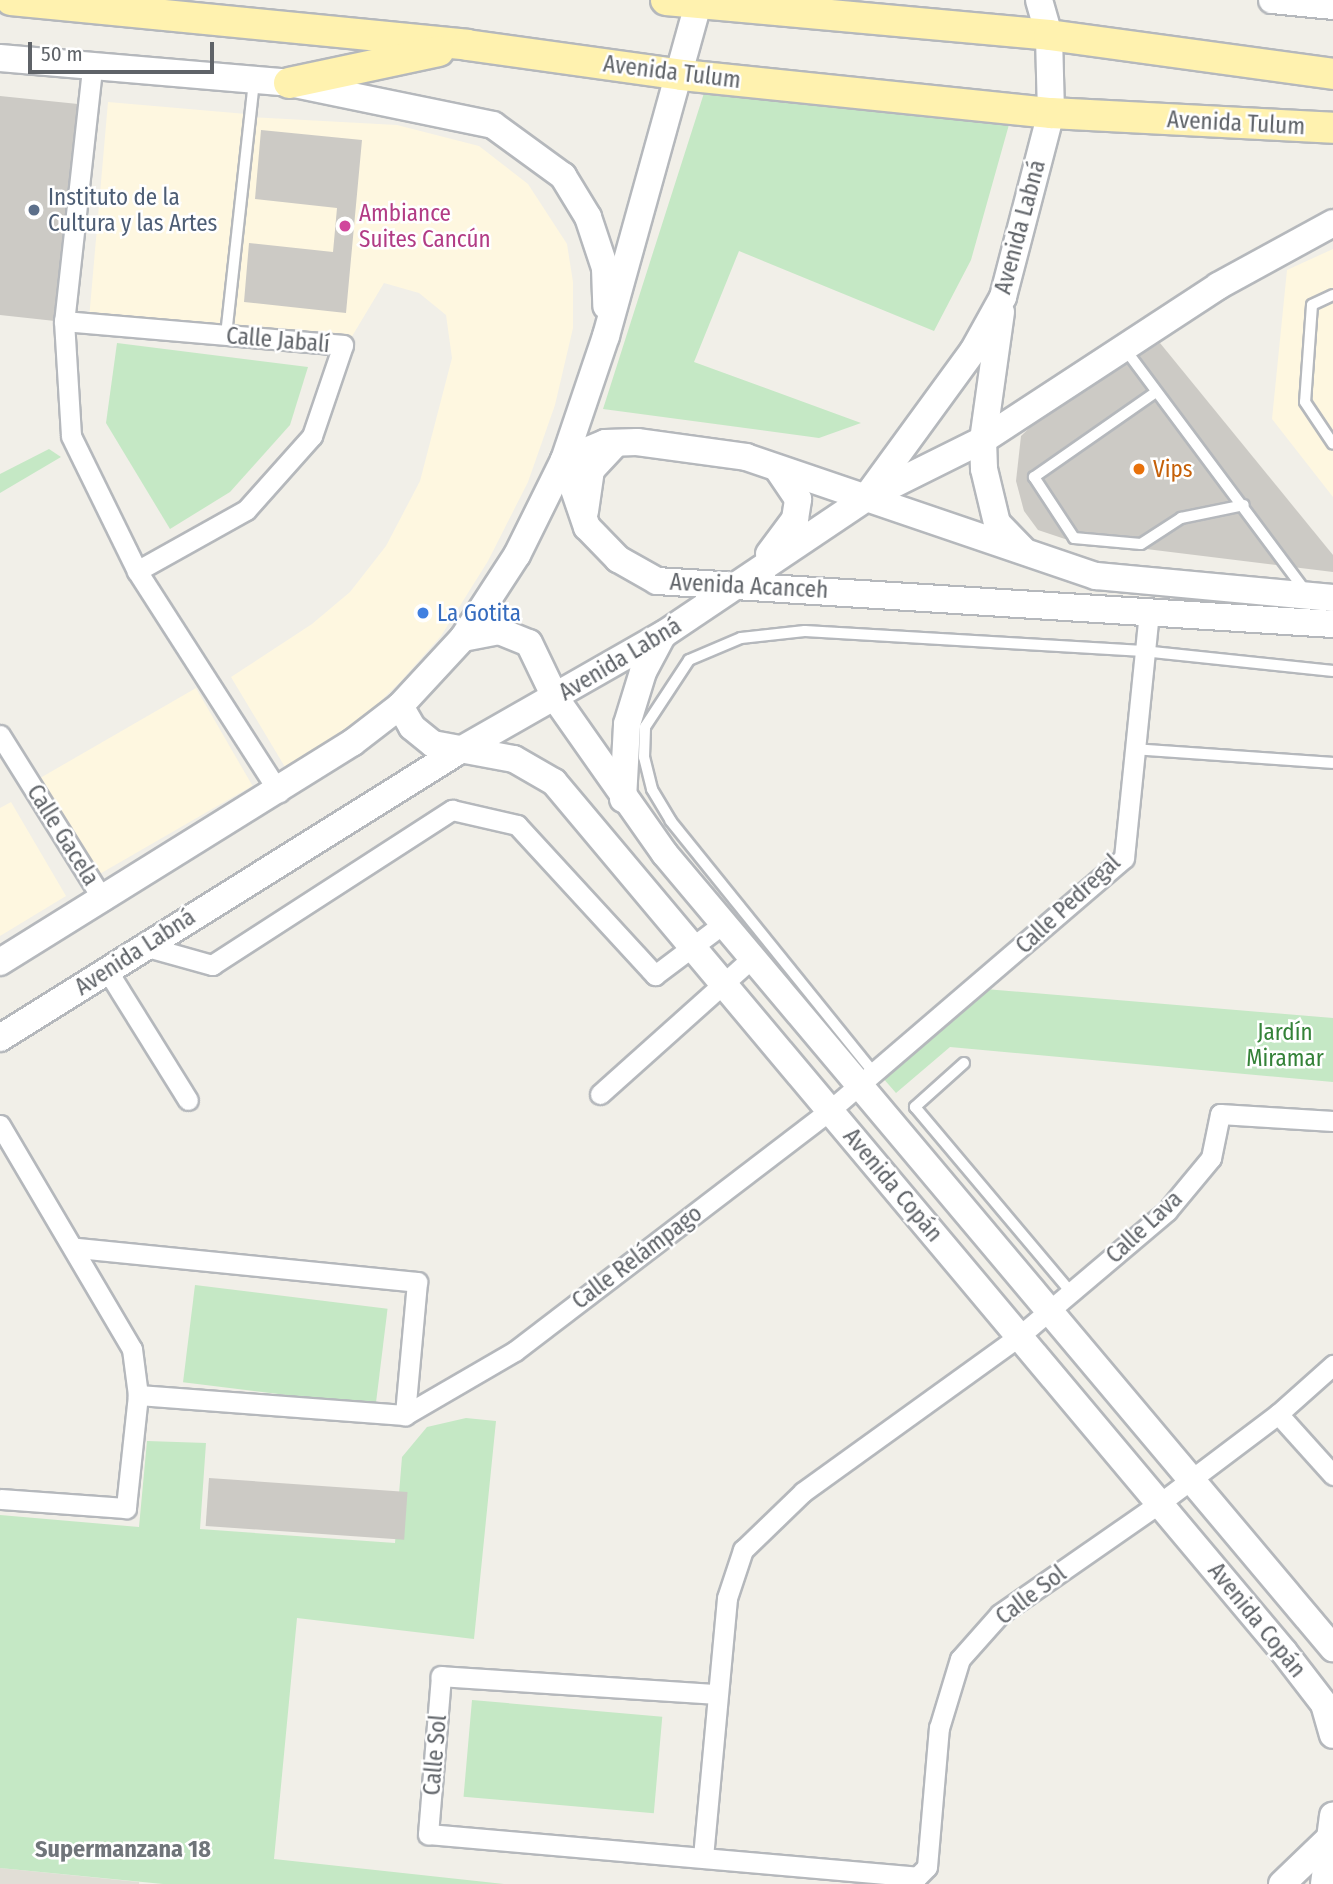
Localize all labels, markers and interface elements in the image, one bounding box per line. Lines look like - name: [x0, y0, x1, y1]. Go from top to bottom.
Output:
- scale bar: [32, 28, 217, 72]
- text: 50 m: [41, 41, 83, 67]
- street label: Avenida Tulum: [602, 50, 742, 94]
- street label: Avenida Tulum: [1166, 106, 1306, 140]
- street label: Avenida Labná: [989, 157, 1051, 297]
- place label: Instituto de la Cultura y las Artes: [48, 183, 217, 237]
- place label: Ambiance Suites Cancún: [359, 199, 491, 253]
- marker: Instituto de la Cultura y las Artes: [26, 202, 42, 218]
- marker: Ambiance Suites Cancún: [337, 218, 353, 234]
- street label: Calle Jabalí: [225, 322, 331, 358]
- place label: Vips: [1153, 455, 1193, 483]
- marker: Vips: [1131, 461, 1147, 477]
- street label: Avenida Acanceh: [669, 568, 829, 604]
- place label: La Gotita: [437, 599, 521, 627]
- marker: La Gotita: [415, 605, 431, 621]
- street label: Avenida Labná: [554, 612, 686, 706]
- street label: Calle Gacela: [21, 779, 105, 891]
- street label: Calle Pedregal: [1010, 849, 1126, 959]
- street label: Avenida Labná: [70, 903, 200, 1001]
- park label: Jardín Miramar: [1246, 1018, 1324, 1072]
- street label: Avenida Copán: [838, 1123, 948, 1247]
- street label: Calle Lava: [1100, 1185, 1188, 1269]
- street label: Calle Relámpago: [567, 1199, 707, 1315]
- street label: Avenida Copán: [1202, 1557, 1312, 1683]
- street label: Calle Sol: [990, 1560, 1072, 1630]
- street label: Calle Sol: [418, 1714, 452, 1796]
- district label: Supermanzana 18: [35, 1836, 211, 1864]

